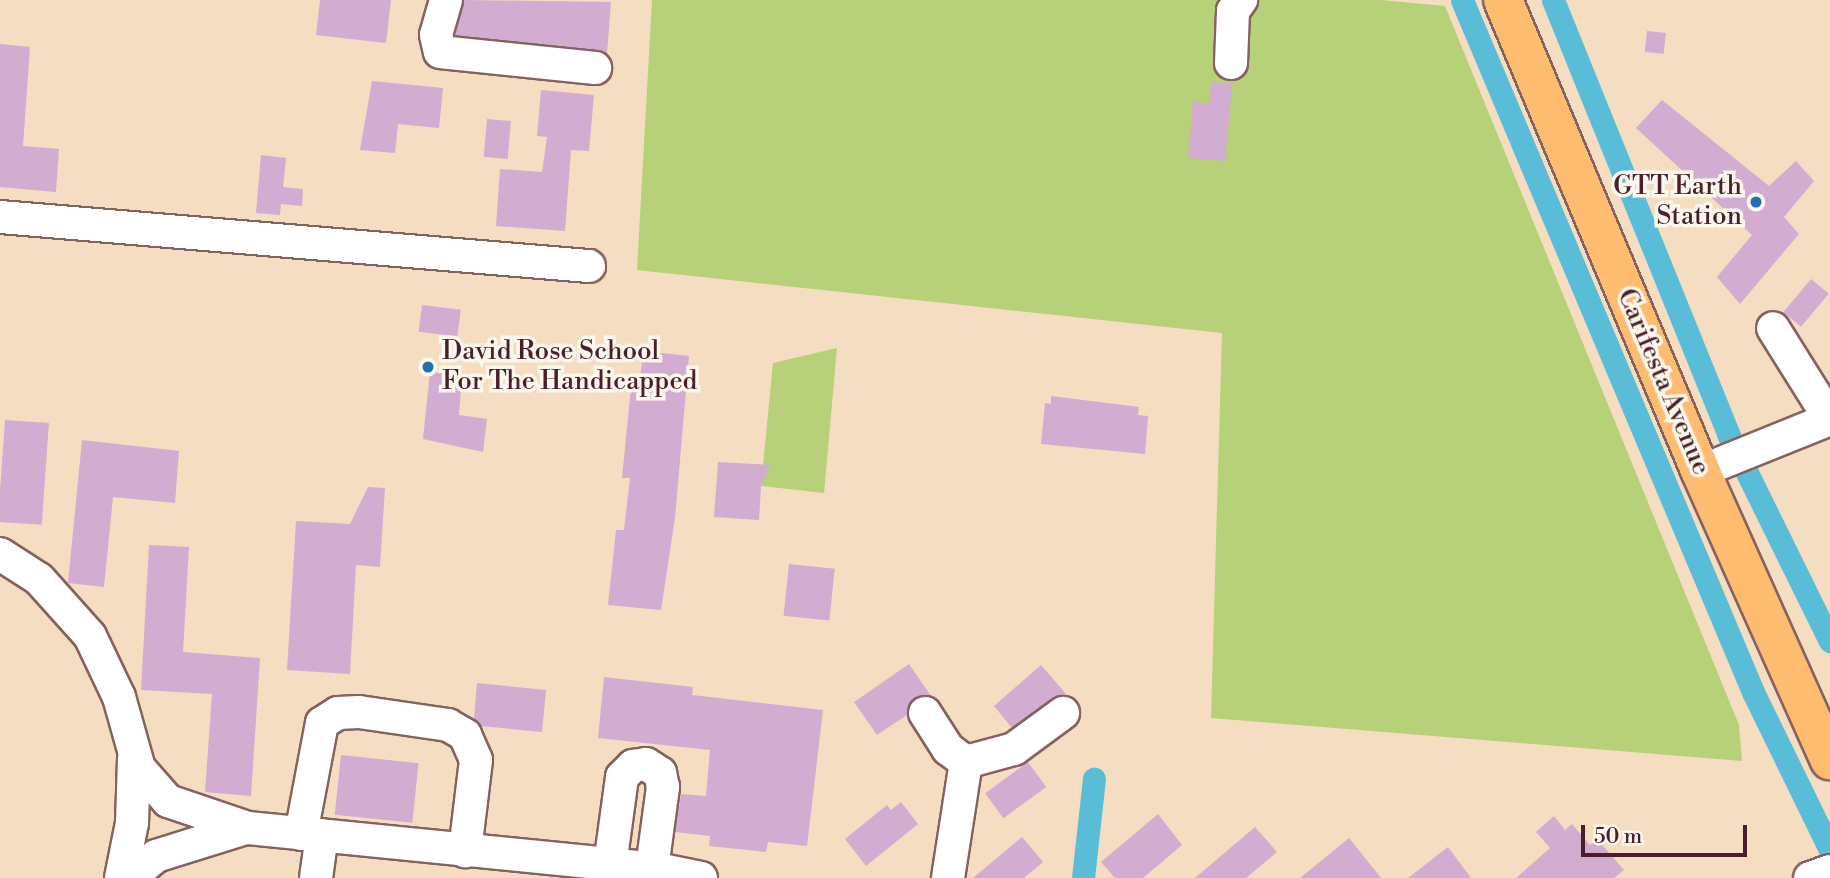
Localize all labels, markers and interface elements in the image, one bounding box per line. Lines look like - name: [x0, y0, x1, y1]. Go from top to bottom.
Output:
- place label: GTT Earth Station: [1613, 171, 1742, 232]
- marker: GTT Earth Station: [1748, 194, 1764, 210]
- street label: Carifesta Avenue: [1610, 284, 1716, 480]
- place label: David Rose School For The Handicapped: [442, 336, 697, 398]
- marker: David Rose School For The Handicapped: [420, 359, 436, 375]
- scale bar: [1585, 812, 1751, 856]
- text: 50 m: [1594, 824, 1642, 850]

